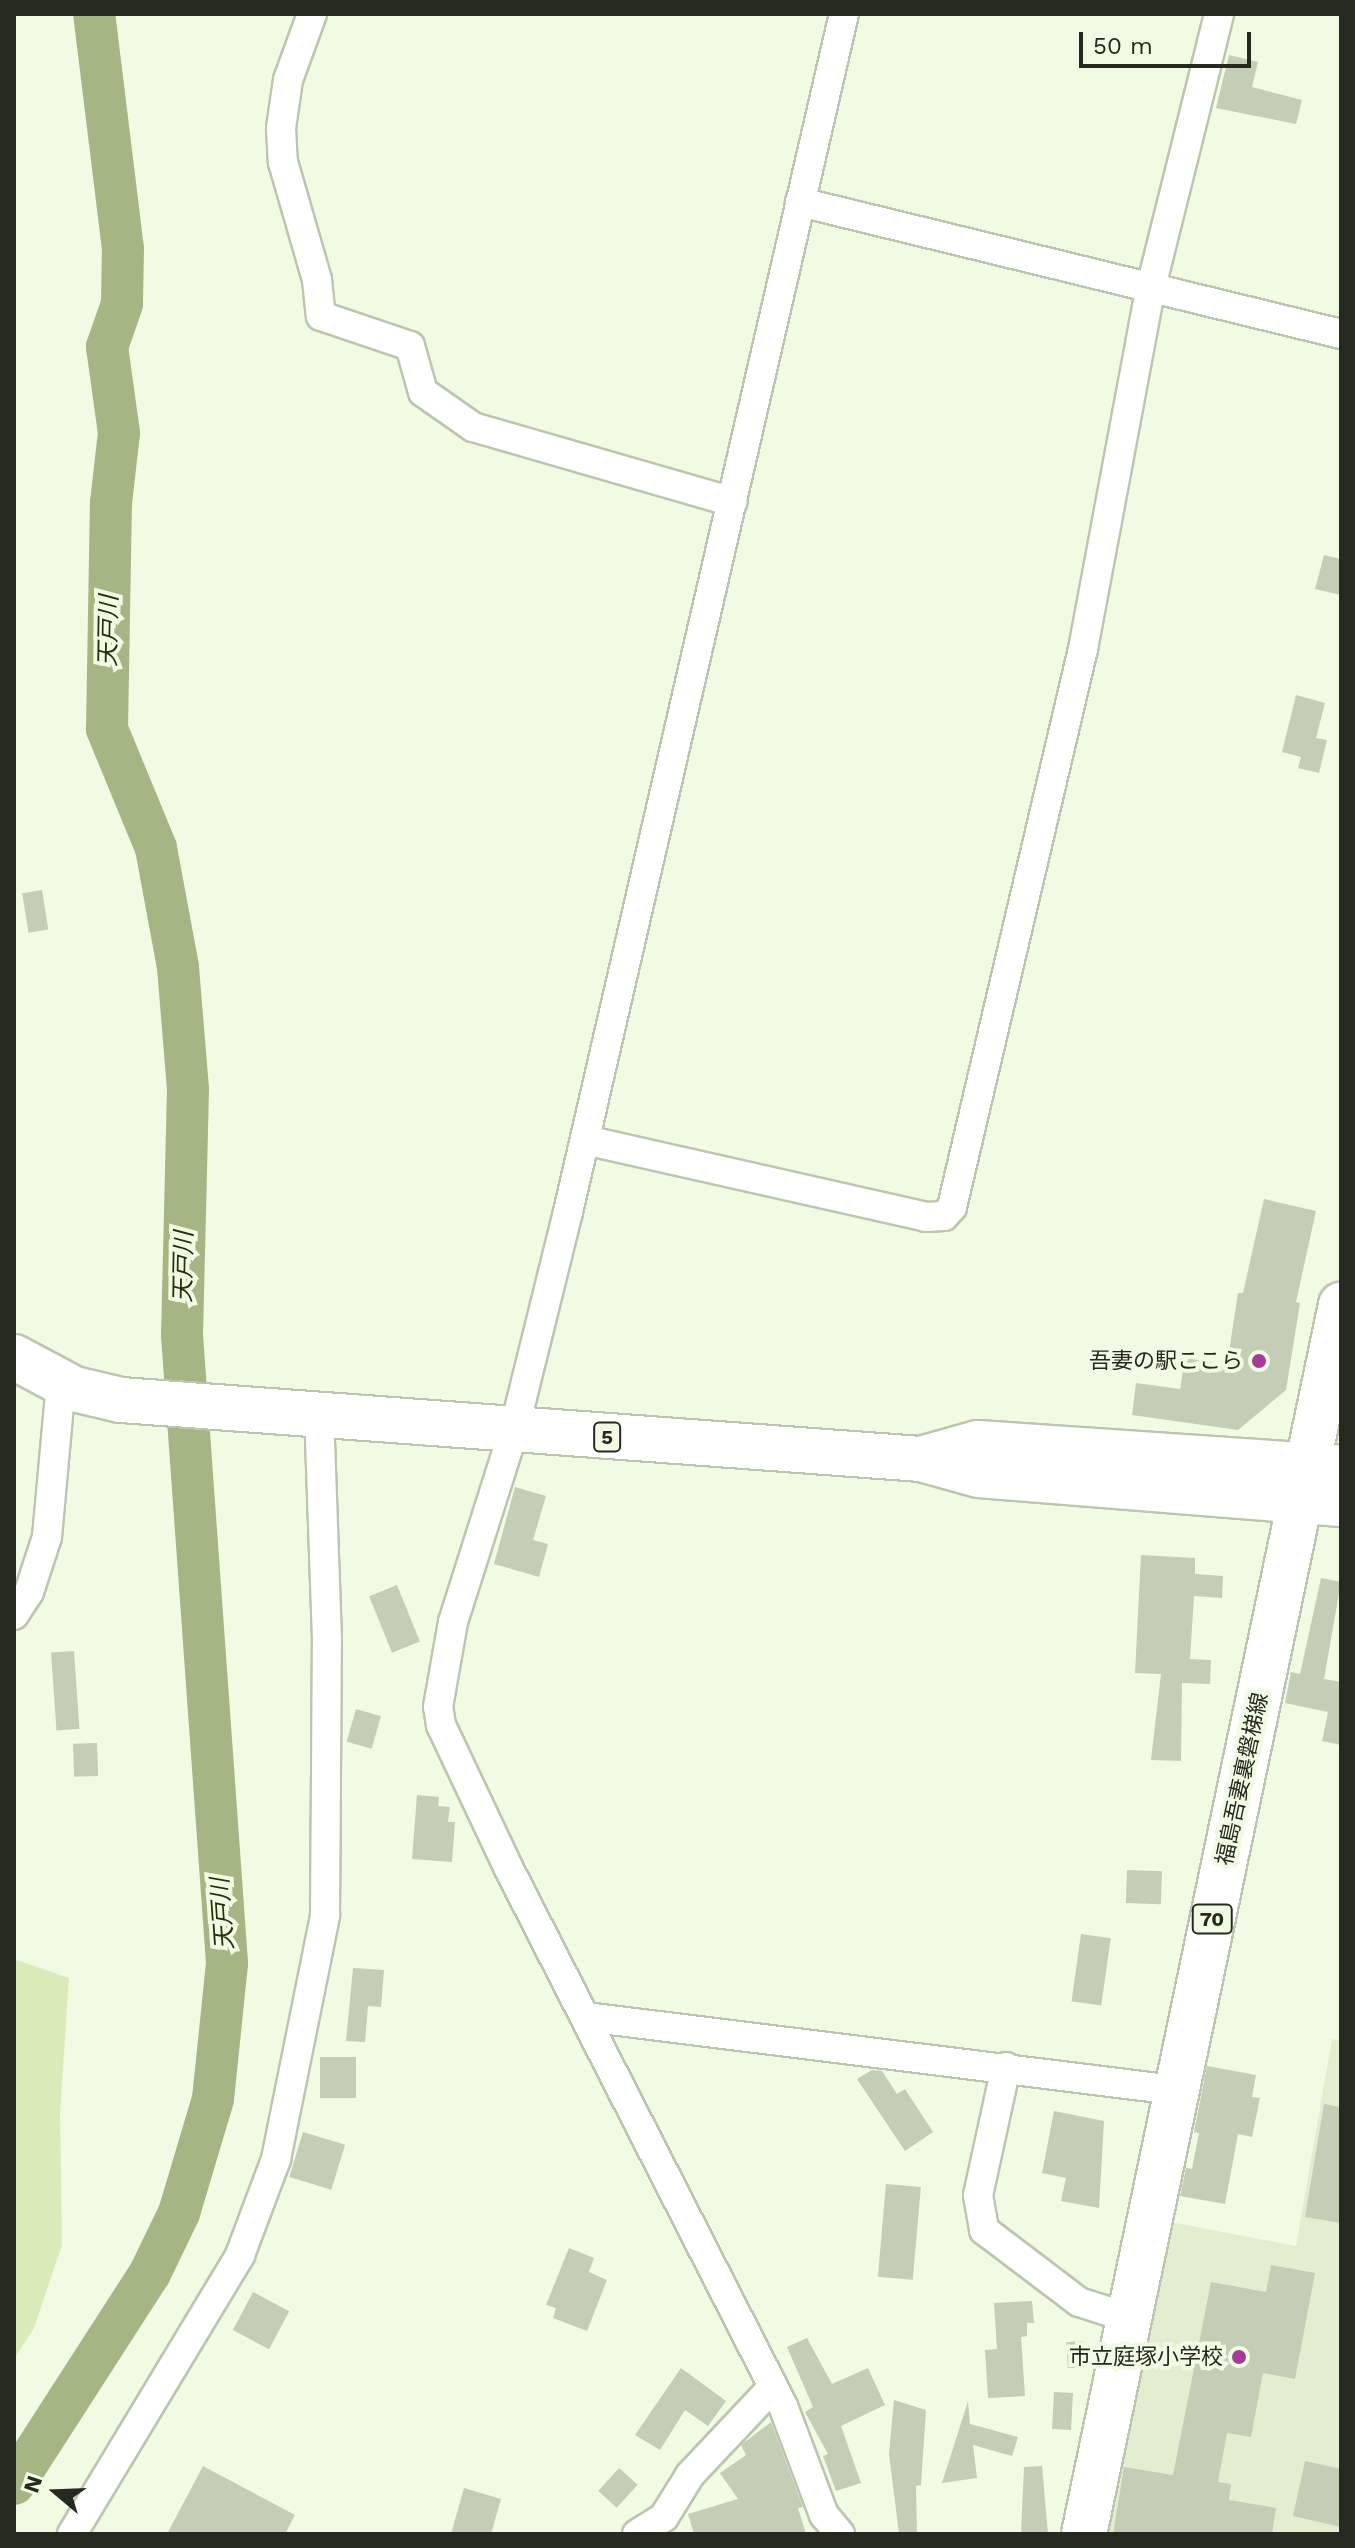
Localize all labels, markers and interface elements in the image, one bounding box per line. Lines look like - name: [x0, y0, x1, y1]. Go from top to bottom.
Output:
- scale bar: [1083, 16, 1255, 66]
- text: 50 m: [1093, 32, 1153, 60]
- water label: 天戸川: [94, 595, 124, 667]
- water label: 天戸川: [169, 1231, 199, 1303]
- place label: 吾妻の駅ここら: [1089, 1348, 1243, 1374]
- marker: 吾妻の駅ここら: [1250, 1352, 1268, 1370]
- road number: 5: [593, 1421, 621, 1453]
- street label: 福島吾妻裏磐梯線: [1211, 1690, 1273, 1868]
- water label: 天戸川: [206, 1877, 240, 1951]
- road number: 70: [1190, 1903, 1234, 1935]
- place label: 市立庭塚小学校: [1069, 2344, 1223, 2370]
- marker: 市立庭塚小学校: [1230, 2348, 1248, 2366]
- north arrow: [16, 2452, 96, 2532]
- text: N: [18, 2472, 47, 2496]

